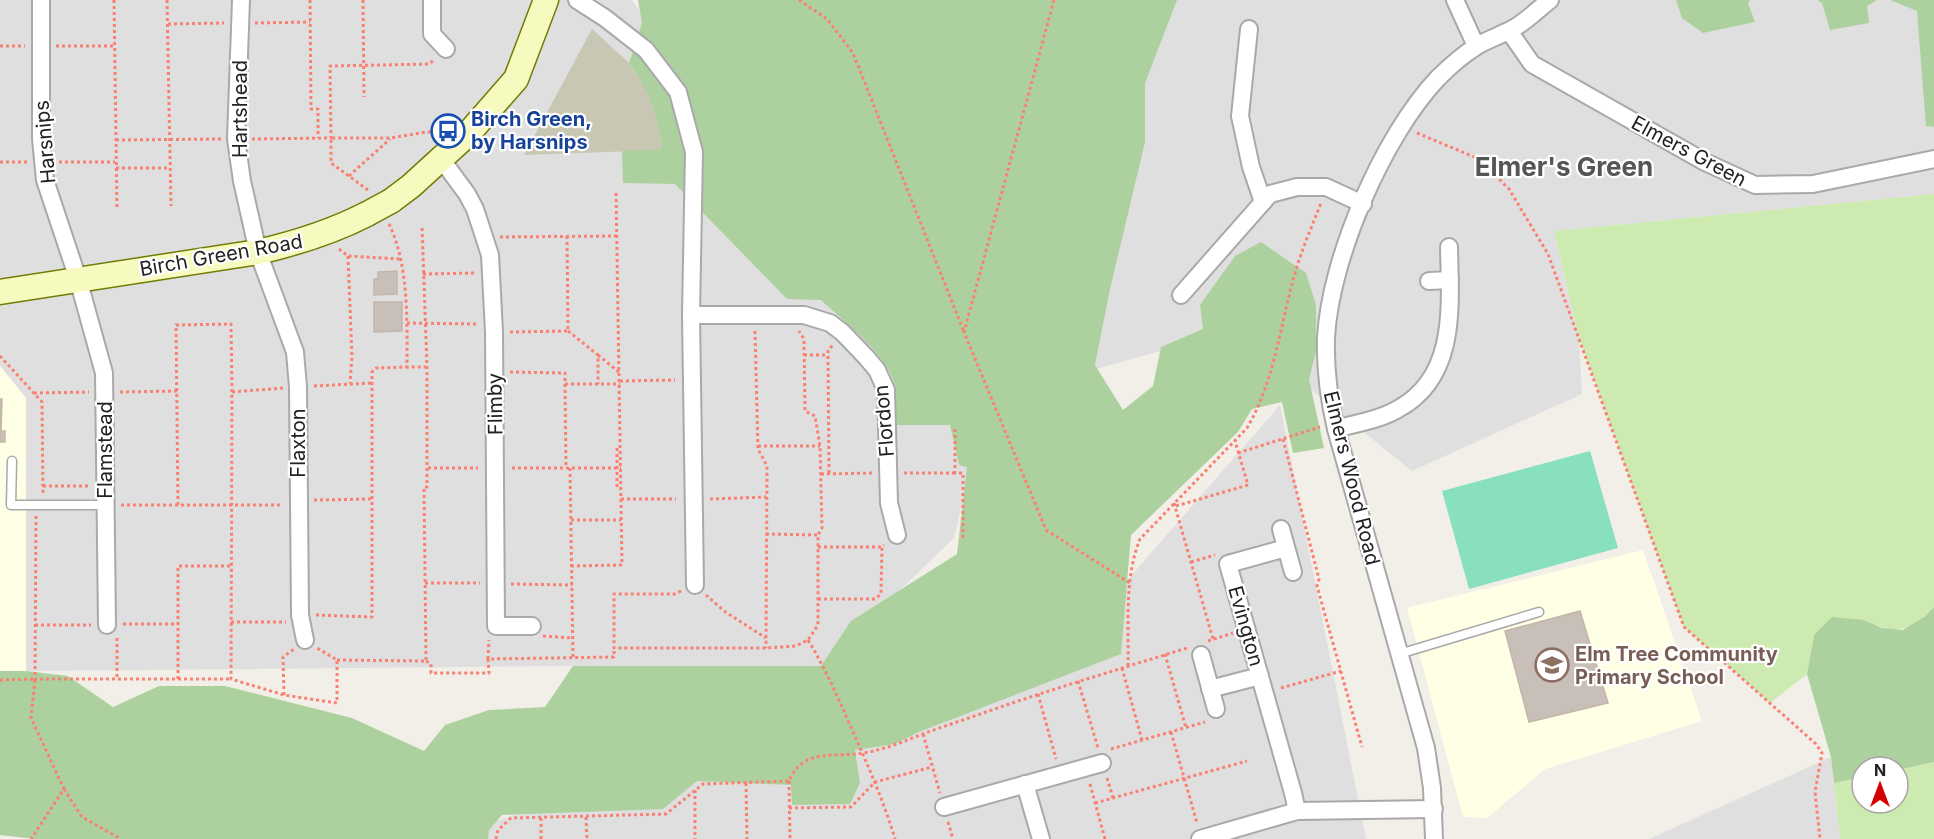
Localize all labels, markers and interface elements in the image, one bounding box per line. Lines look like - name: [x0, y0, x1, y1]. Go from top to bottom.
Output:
- street label: Hartshead: [228, 60, 252, 158]
- street label: Harsnips: [29, 99, 61, 185]
- place label: Birch Green, by Harsnips: [471, 107, 592, 154]
- street label: Elmers Green: [1627, 111, 1751, 191]
- bus stop icon: Birch Green, by Harsnips: [430, 113, 466, 149]
- district label: Elmer's Green: [1475, 151, 1653, 182]
- street label: Birch Green Road: [138, 229, 304, 281]
- street label: Flimby: [482, 373, 508, 435]
- street label: Flordon: [869, 384, 899, 458]
- street label: Elmers Wood Road: [1319, 388, 1385, 568]
- street label: Flamstead: [93, 401, 117, 499]
- street label: Flaxton: [286, 408, 310, 478]
- street label: Evington: [1223, 583, 1269, 669]
- place label: Elm Tree Community Primary School: [1575, 642, 1778, 689]
- school or university icon: Elm Tree Community Primary School: [1534, 647, 1570, 683]
- north arrow: [1850, 755, 1910, 815]
- text: N: [1874, 760, 1886, 780]

